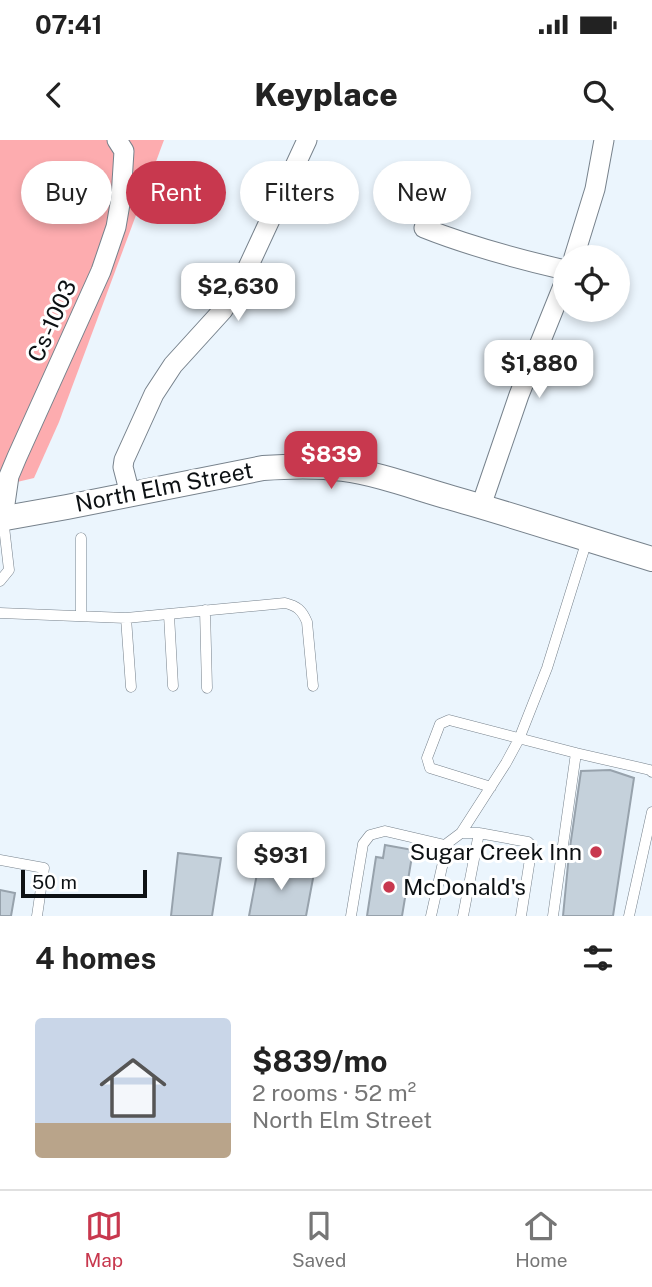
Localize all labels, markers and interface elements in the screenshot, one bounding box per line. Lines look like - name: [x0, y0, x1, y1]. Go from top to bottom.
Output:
- text: 07:41: [35, 9, 103, 40]
- icon: back: [35, 76, 73, 114]
- text: Keyplace: [254, 76, 398, 113]
- icon: search: [579, 76, 617, 114]
- chip: Buy: [21, 161, 112, 224]
- chip: Rent: [126, 161, 226, 224]
- chip: Filters: [240, 161, 359, 224]
- chip: New: [373, 161, 471, 224]
- map controls: [553, 245, 630, 322]
- button: locate: [553, 245, 630, 322]
- pin: $2,630: [181, 264, 295, 323]
- text: $2,630: [197, 272, 279, 299]
- street label: Cs-1003: [22, 276, 82, 366]
- pin: $1,880: [482, 341, 596, 400]
- text: $1,880: [500, 349, 578, 376]
- pin: $839: [290, 432, 372, 491]
- text: $839: [300, 440, 362, 467]
- street label: North Elm Street: [73, 456, 255, 517]
- pin: $931: [240, 832, 322, 892]
- place label: Sugar Creek Inn: [410, 838, 582, 865]
- text: $931: [253, 841, 309, 868]
- marker: Sugar Creek Inn: [588, 844, 604, 860]
- scale bar: [21, 867, 147, 899]
- text: 50 m: [32, 871, 77, 893]
- place label: McDonald's: [403, 873, 526, 900]
- marker: McDonald's: [381, 879, 397, 895]
- icon: filters: [579, 939, 617, 977]
- text: 4 homes: [35, 940, 156, 976]
- text: $839/mo: [252, 1043, 388, 1079]
- icon: home: [91, 1046, 175, 1130]
- text: 2 rooms · 52 m²: [252, 1079, 416, 1106]
- text: North Elm Street: [252, 1106, 432, 1133]
- tab: Map: [84, 1207, 123, 1271]
- tab: Saved: [292, 1207, 346, 1271]
- tab: Home: [515, 1207, 568, 1271]

